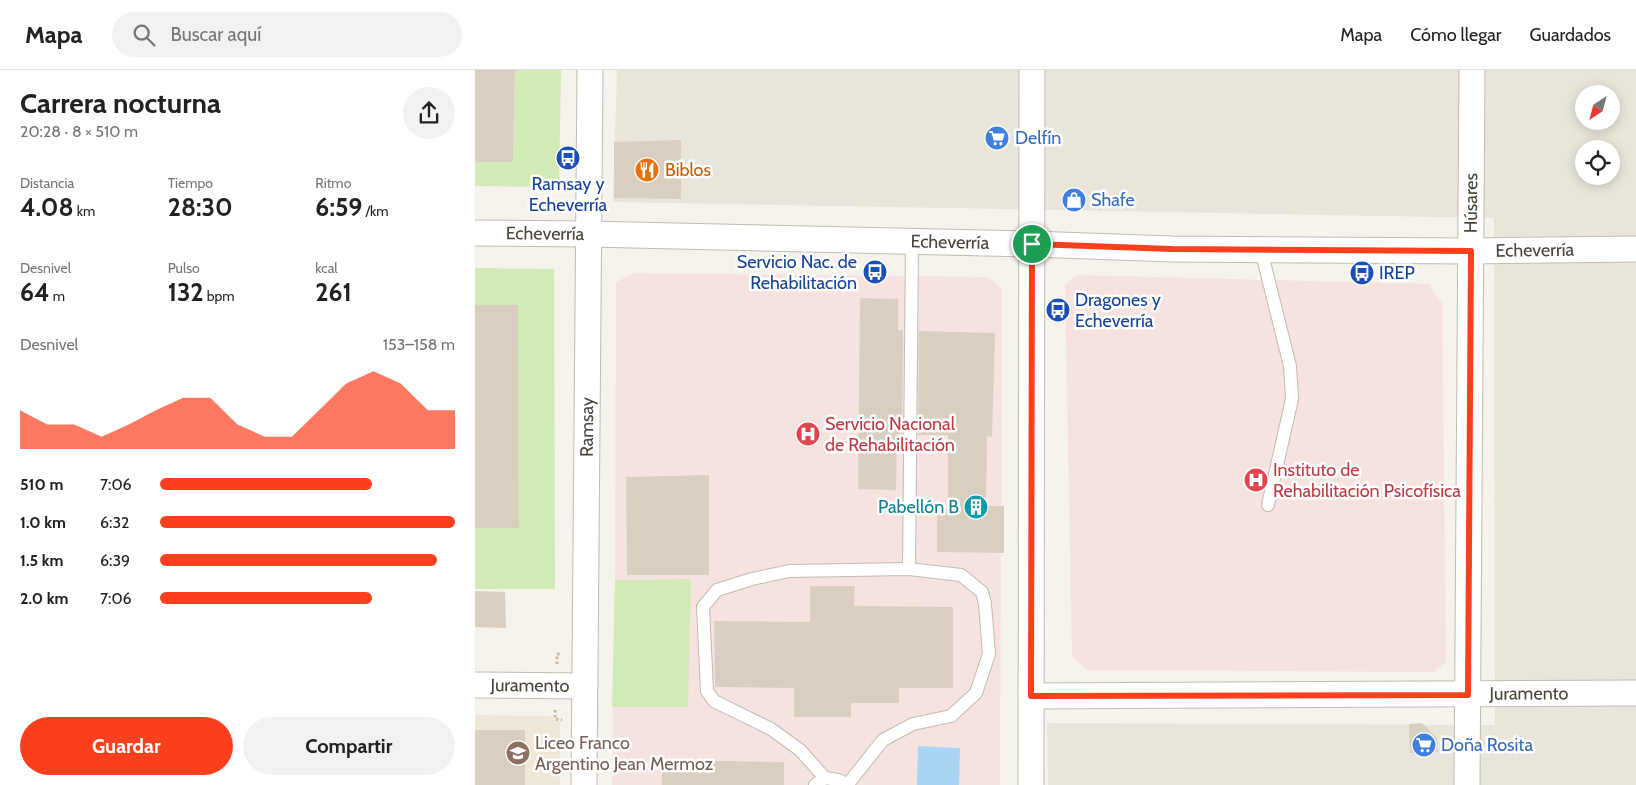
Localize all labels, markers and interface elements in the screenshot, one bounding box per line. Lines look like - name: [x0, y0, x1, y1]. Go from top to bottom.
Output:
- search box: [112, 12, 462, 57]
- text: Mapa: [25, 20, 82, 49]
- icon: search: [130, 21, 158, 49]
- text: Buscar aquí: [170, 23, 261, 46]
- text: Mapa: [1340, 24, 1382, 46]
- text: Cómo llegar: [1410, 24, 1502, 46]
- text: Guardados: [1530, 24, 1611, 46]
- north arrow: [1575, 85, 1620, 130]
- map controls: [1575, 85, 1620, 185]
- text: Carrera nocturna: [20, 86, 221, 120]
- button: share: [403, 87, 455, 139]
- text: 20:28 · 8 × 510 m: [20, 122, 138, 141]
- supermarket icon: Delfín: [984, 125, 1010, 151]
- place label: Delfín: [1015, 127, 1061, 149]
- button: locate: [1575, 140, 1620, 185]
- bus stop icon: Ramsay y Echeverría: [555, 145, 581, 171]
- restaurant icon: Biblos: [634, 157, 660, 183]
- place label: Biblos: [665, 159, 711, 181]
- place label: Ramsay y Echeverría: [529, 173, 608, 216]
- street label: Húsares: [1460, 173, 1482, 233]
- text: Distancia: [20, 174, 74, 192]
- text: Tiempo: [168, 174, 213, 192]
- text: Ritmo: [315, 174, 351, 192]
- shop icon: Shafe: [1061, 187, 1087, 213]
- place label: Shafe: [1091, 189, 1135, 211]
- text: 4.08: [20, 192, 74, 222]
- text: 28:30: [168, 192, 233, 222]
- text: 6:59: [315, 192, 362, 222]
- text: km: [74, 202, 95, 220]
- text: /km: [362, 202, 389, 220]
- street label: Echeverría: [506, 222, 585, 245]
- pin: [1011, 223, 1053, 265]
- street label: Echeverría: [910, 230, 990, 254]
- icon: arrive: [1018, 230, 1046, 258]
- street label: Echeverría: [1495, 239, 1575, 262]
- place label: Servicio Nac. de Rehabilitación: [737, 251, 857, 294]
- text: Desnivel: [20, 259, 71, 277]
- text: Pulso: [168, 259, 200, 277]
- text: kcal: [315, 259, 338, 277]
- bus stop icon: Servicio Nac. de Rehabilitación: [862, 259, 888, 285]
- bus stop icon: IREP: [1349, 260, 1375, 286]
- place label: IREP: [1379, 262, 1415, 284]
- text: 64: [20, 277, 50, 307]
- text: 132: [168, 277, 204, 307]
- text: 261: [315, 277, 352, 307]
- text: m: [50, 287, 65, 305]
- text: bpm: [204, 287, 235, 305]
- place label: Dragones y Echeverría: [1075, 289, 1161, 332]
- bus stop icon: Dragones y Echeverría: [1045, 297, 1071, 323]
- text: Desnivel: [20, 335, 78, 354]
- text: 153–158 m: [383, 335, 455, 354]
- street label: Ramsay: [576, 397, 598, 457]
- place label: Servicio Nacional de Rehabilitación: [825, 413, 956, 456]
- hospital icon: Servicio Nacional de Rehabilitación: [795, 421, 821, 447]
- place label: Instituto de Rehabilitación Psicofísica: [1273, 459, 1461, 502]
- hospital icon: Instituto de Rehabilitación Psicofísica: [1243, 467, 1269, 493]
- text: 510 m: [20, 475, 63, 494]
- text: 7:06: [100, 475, 132, 494]
- building icon: Pabellón B: [963, 494, 989, 520]
- place label: Pabellón B: [878, 496, 959, 518]
- text: 1.0 km: [20, 513, 66, 532]
- text: 6:32: [100, 513, 129, 532]
- text: 1.5 km: [20, 551, 63, 570]
- text: 6:39: [100, 551, 130, 570]
- text: 2.0 km: [20, 589, 68, 608]
- text: 7:06: [100, 589, 132, 608]
- street label: Juramento: [489, 674, 570, 697]
- street label: Juramento: [1488, 682, 1569, 705]
- button: Guardar: [20, 717, 233, 775]
- button: Compartir: [243, 717, 455, 775]
- place label: Liceo Franco Argentino Jean Mermoz: [535, 732, 714, 775]
- supermarket icon: Doña Rosita: [1411, 732, 1437, 758]
- place label: Doña Rosita: [1441, 734, 1533, 756]
- school or university icon: Liceo Franco Argentino Jean Mermoz: [505, 740, 531, 766]

